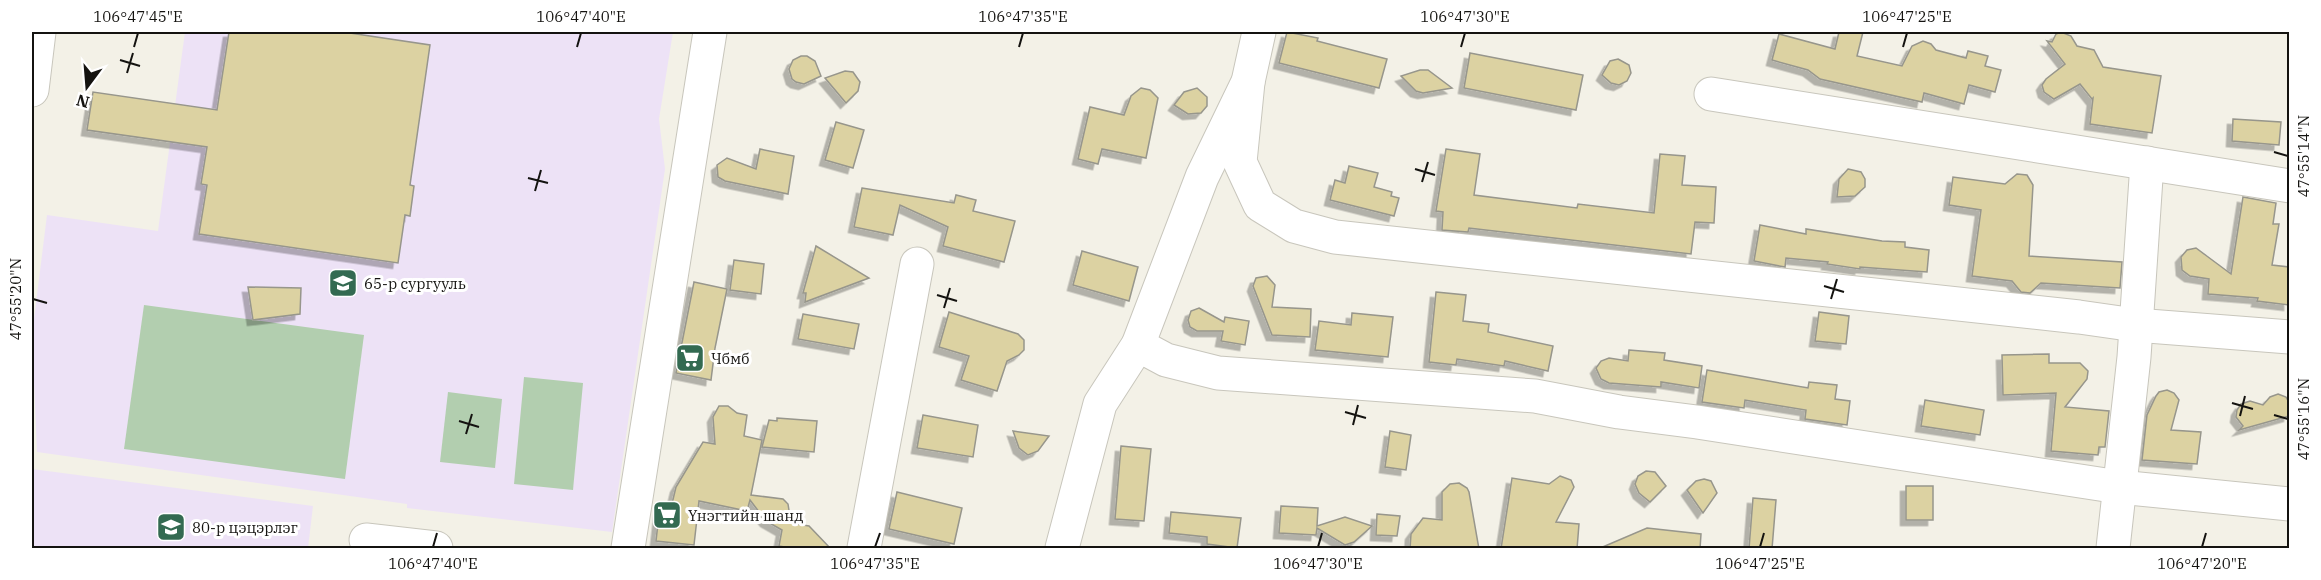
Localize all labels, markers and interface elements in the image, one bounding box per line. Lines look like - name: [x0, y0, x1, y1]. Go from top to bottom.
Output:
- text: 106°47'45"E: [93, 7, 183, 26]
- text: 106°47'40"E: [536, 7, 626, 26]
- text: 106°47'35"E: [978, 7, 1068, 26]
- text: 106°47'30"E: [1420, 7, 1510, 26]
- text: 106°47'25"E: [1862, 7, 1952, 26]
- north arrow: [57, 57, 117, 117]
- text: N: [74, 90, 92, 113]
- text: 47°55'14"N: [2294, 115, 2313, 197]
- text: 47°55'20"N: [6, 258, 25, 340]
- school or university icon: 65-р сургууль: [327, 267, 359, 299]
- place label: 65-р сургууль: [364, 274, 466, 293]
- supermarket icon: Чбмб: [674, 342, 706, 374]
- place label: Чбмб: [711, 349, 749, 368]
- text: 47°55'16"N: [2294, 378, 2313, 460]
- supermarket icon: Үнэгтийн шанд: [651, 499, 683, 531]
- place label: Үнэгтийн шанд: [688, 506, 803, 525]
- school or university icon: 80-р цэцэрлэг: [155, 511, 187, 543]
- place label: 80-р цэцэрлэг: [192, 518, 298, 537]
- text: 106°47'40"E: [388, 554, 478, 573]
- text: 106°47'35"E: [830, 554, 920, 573]
- text: 106°47'30"E: [1273, 554, 1363, 573]
- text: 106°47'25"E: [1715, 554, 1805, 573]
- text: 106°47'20"E: [2157, 554, 2247, 573]

